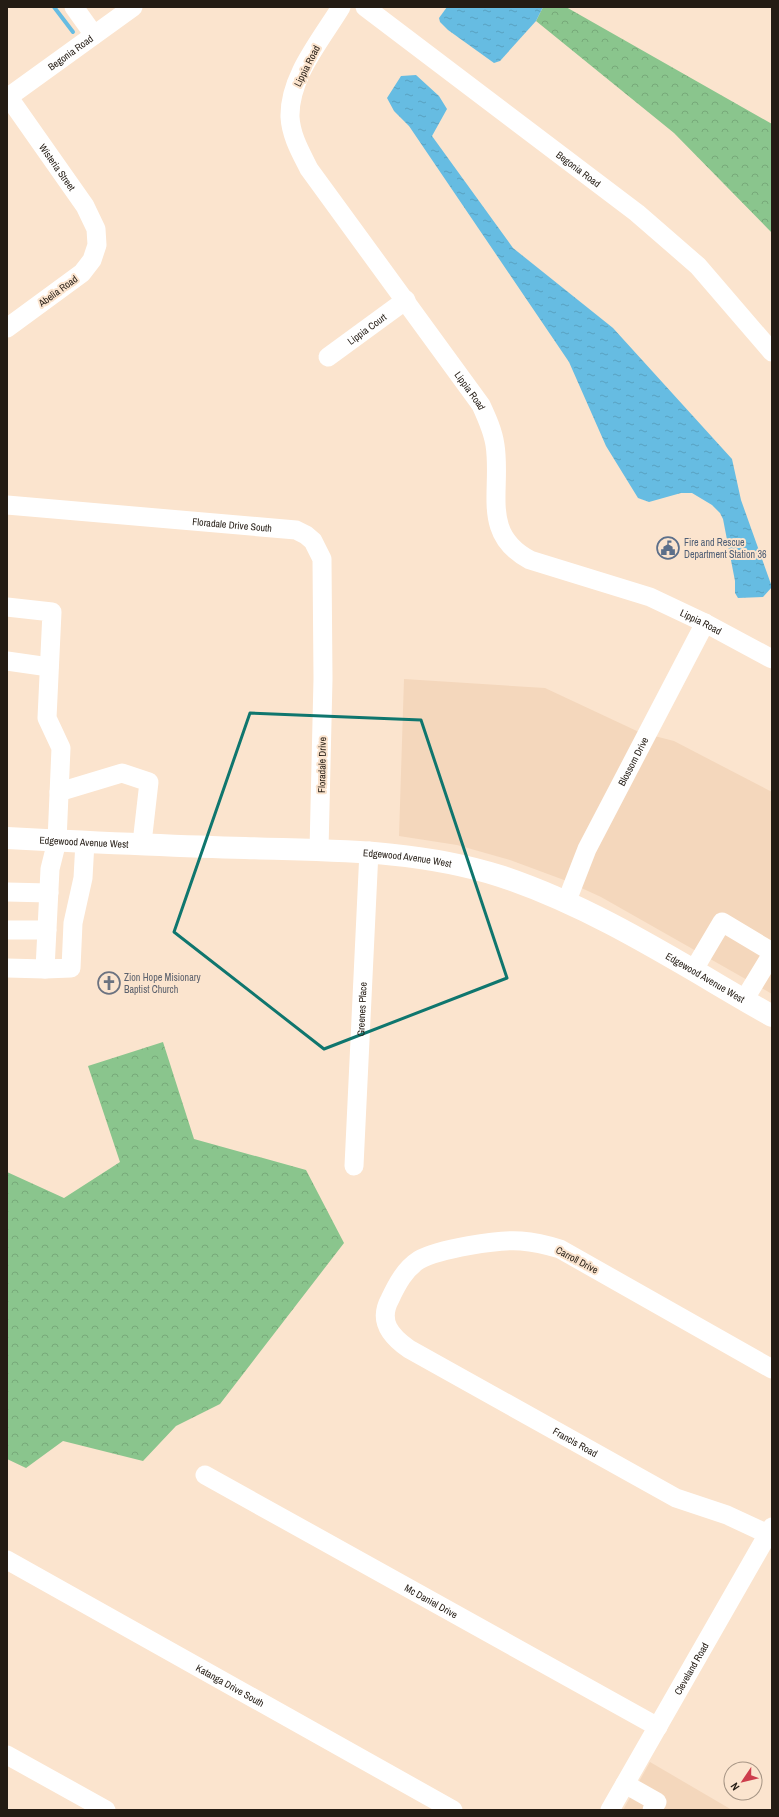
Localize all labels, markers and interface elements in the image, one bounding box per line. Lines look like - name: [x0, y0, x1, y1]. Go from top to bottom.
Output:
- street label: Begonia Road: [45, 32, 95, 73]
- street label: Lippia Road: [291, 43, 323, 89]
- street label: Wisteria Street: [37, 141, 79, 194]
- street label: Begonia Road: [554, 148, 603, 190]
- street label: Abelia Road: [35, 272, 80, 310]
- street label: Lippia Court: [345, 310, 389, 347]
- street label: Lippia Road: [452, 369, 489, 412]
- street label: Floradale Drive South: [192, 515, 272, 534]
- public building icon: Fire and Rescue Department Station 36: [655, 535, 681, 561]
- place label: Fire and Rescue Department Station 36: [684, 536, 767, 561]
- street label: Lippia Road: [678, 606, 724, 637]
- street label: Blossom Drive: [615, 734, 651, 788]
- street label: Floradale Drive: [315, 736, 329, 793]
- street label: Edgewood Avenue West: [39, 833, 129, 850]
- street label: Edgewood Avenue West: [363, 846, 453, 870]
- street label: Edgewood Avenue West: [664, 949, 748, 1006]
- church icon: Zion Hope Misionary Baptist Church: [96, 970, 122, 996]
- place label: Zion Hope Misionary Baptist Church: [124, 971, 201, 996]
- street label: Greenes Place: [354, 981, 369, 1037]
- street label: Carroll Drive: [554, 1243, 601, 1277]
- street label: Francis Road: [551, 1424, 600, 1460]
- street label: Mc Daniel Drive: [402, 1581, 461, 1621]
- street label: Cleveland Road: [671, 1640, 711, 1697]
- street label: Katanga Drive South: [194, 1661, 267, 1709]
- north arrow: [723, 1761, 763, 1801]
- text: N: [727, 1780, 742, 1793]

